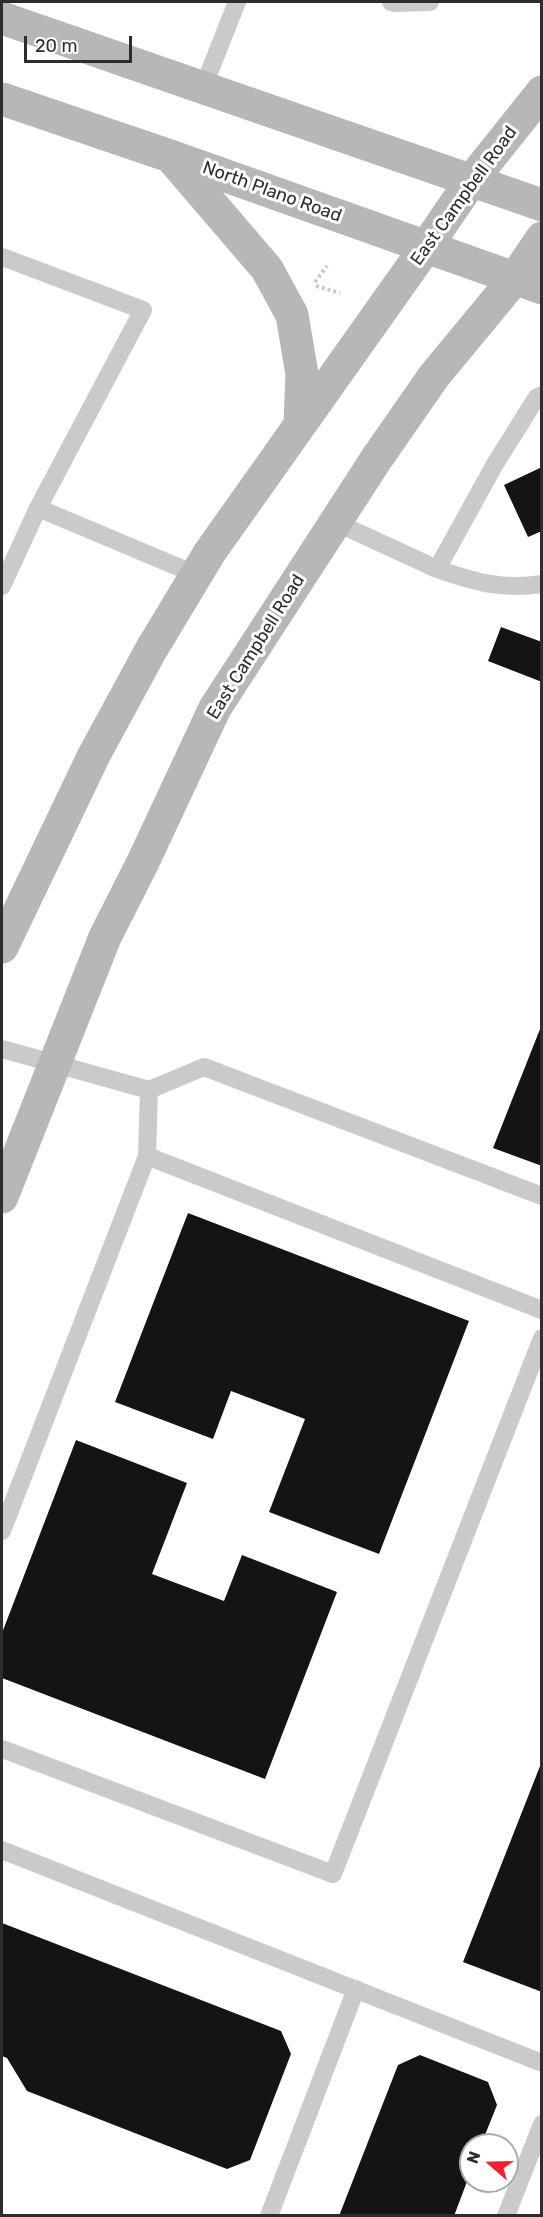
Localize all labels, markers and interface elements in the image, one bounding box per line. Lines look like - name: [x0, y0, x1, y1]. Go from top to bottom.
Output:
- scale bar: [27, 24, 135, 62]
- text: 20 m: [35, 35, 77, 57]
- street label: East Campbell Road: [406, 122, 522, 270]
- street label: North Plano Road: [200, 157, 344, 227]
- street label: East Campbell Road: [203, 571, 309, 723]
- north arrow: [459, 2133, 519, 2193]
- text: N: [463, 2149, 484, 2166]

